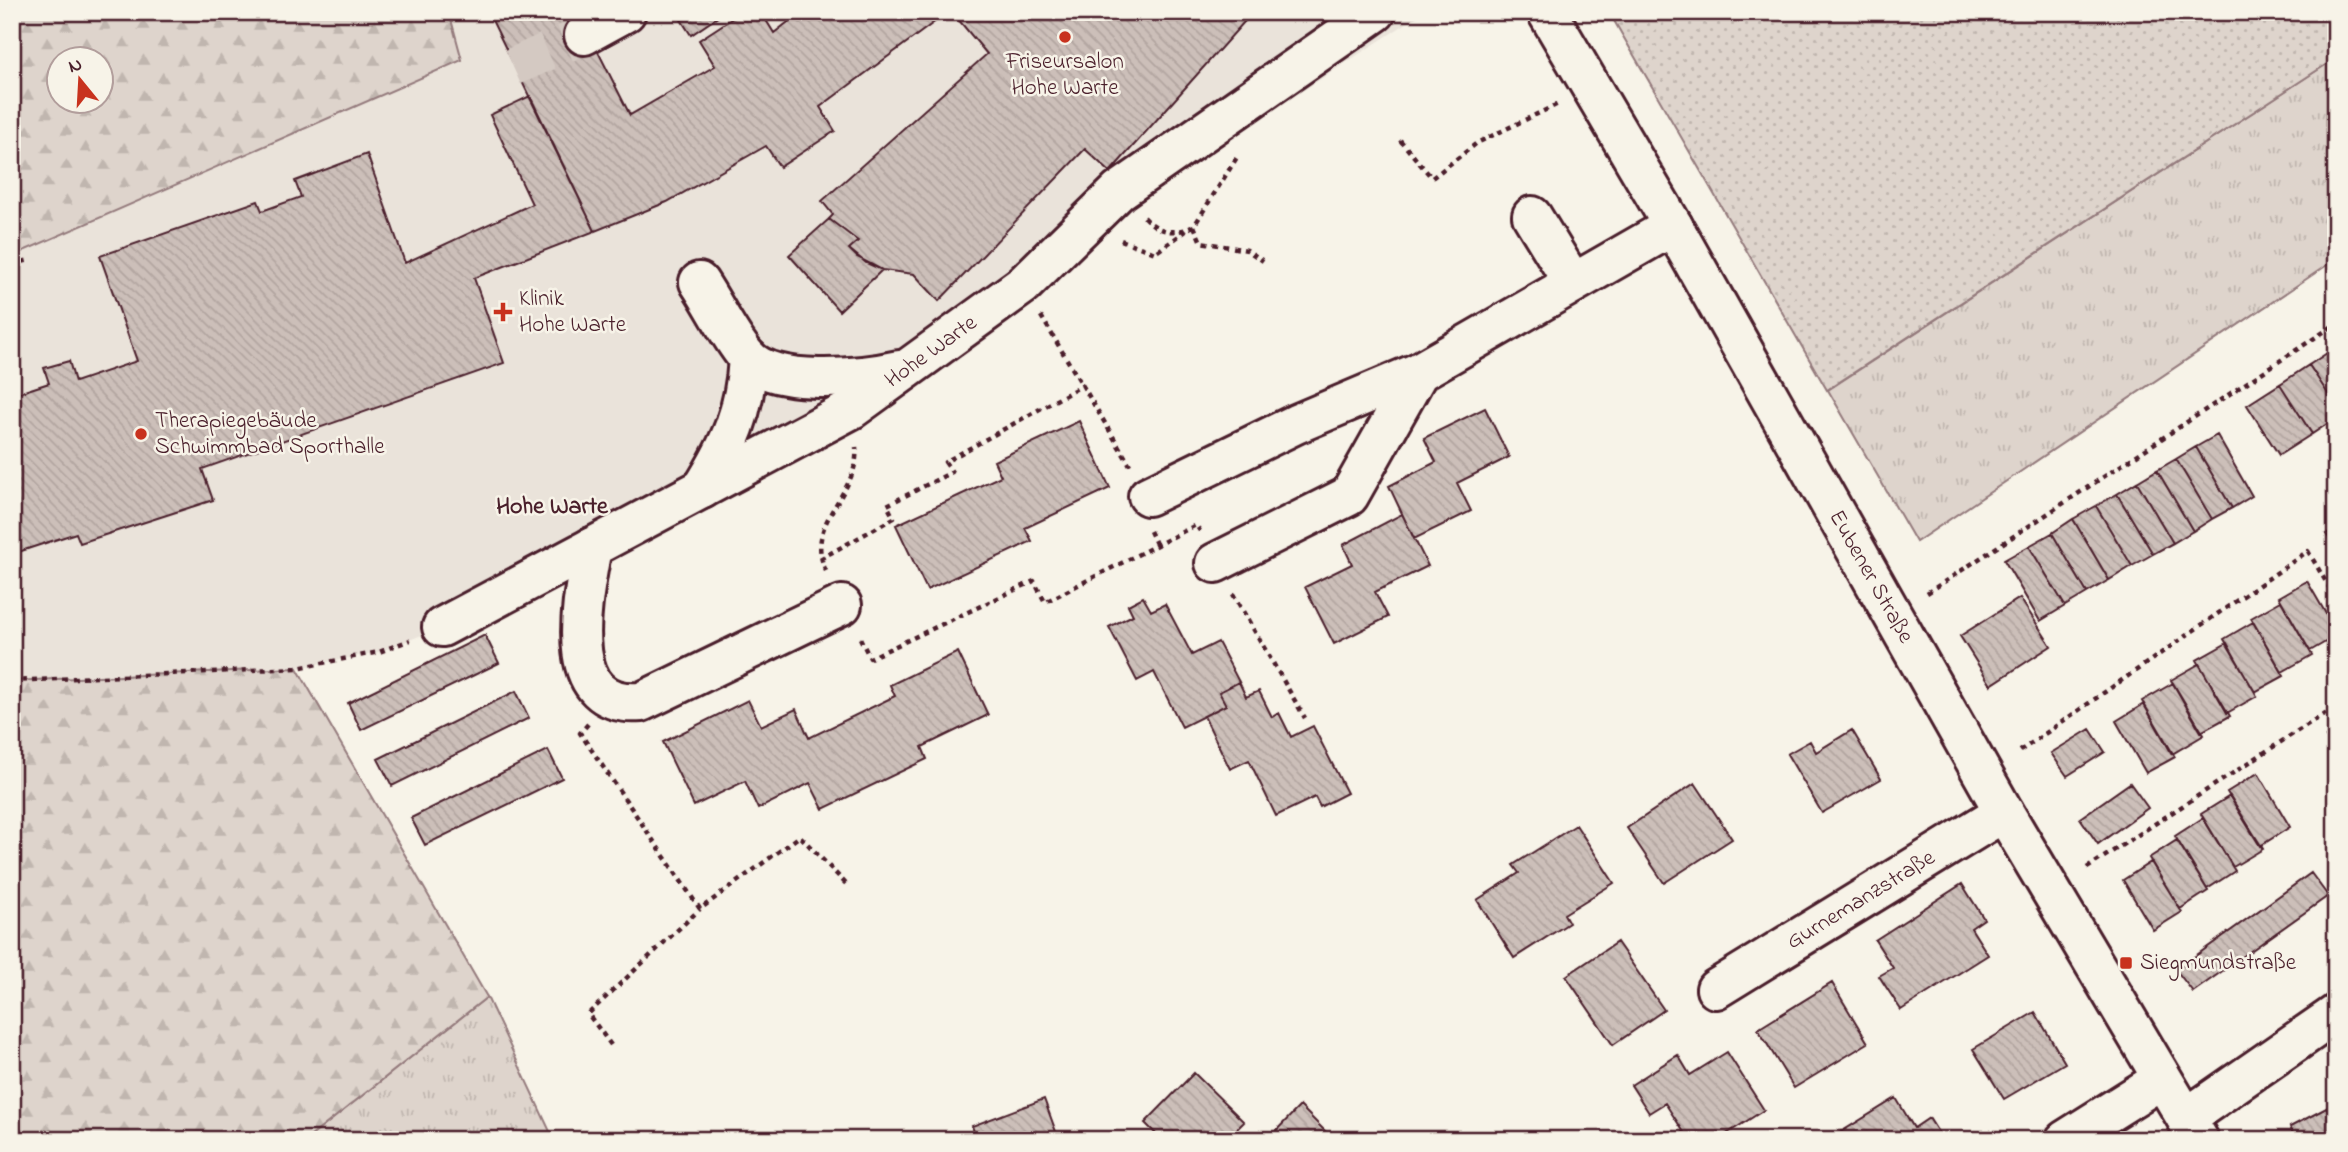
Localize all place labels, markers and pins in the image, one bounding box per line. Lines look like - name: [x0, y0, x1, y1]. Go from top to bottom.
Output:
- marker: Friseursalon Hohe Warte: [1057, 29, 1073, 45]
- place label: Friseursalon Hohe Warte: [1005, 46, 1124, 105]
- place label: Klinik Hohe Warte: [519, 283, 627, 342]
- marker: Klinik Hohe Warte: [493, 302, 513, 322]
- place label: Therapiegebäude Schwimmbad Sporthalle: [155, 405, 385, 464]
- marker: Therapiegebäude Schwimmbad Sporthalle: [133, 426, 149, 442]
- place label: Siegmundstraße: [2140, 947, 2297, 981]
- marker: Siegmundstraße: [2118, 955, 2134, 971]

